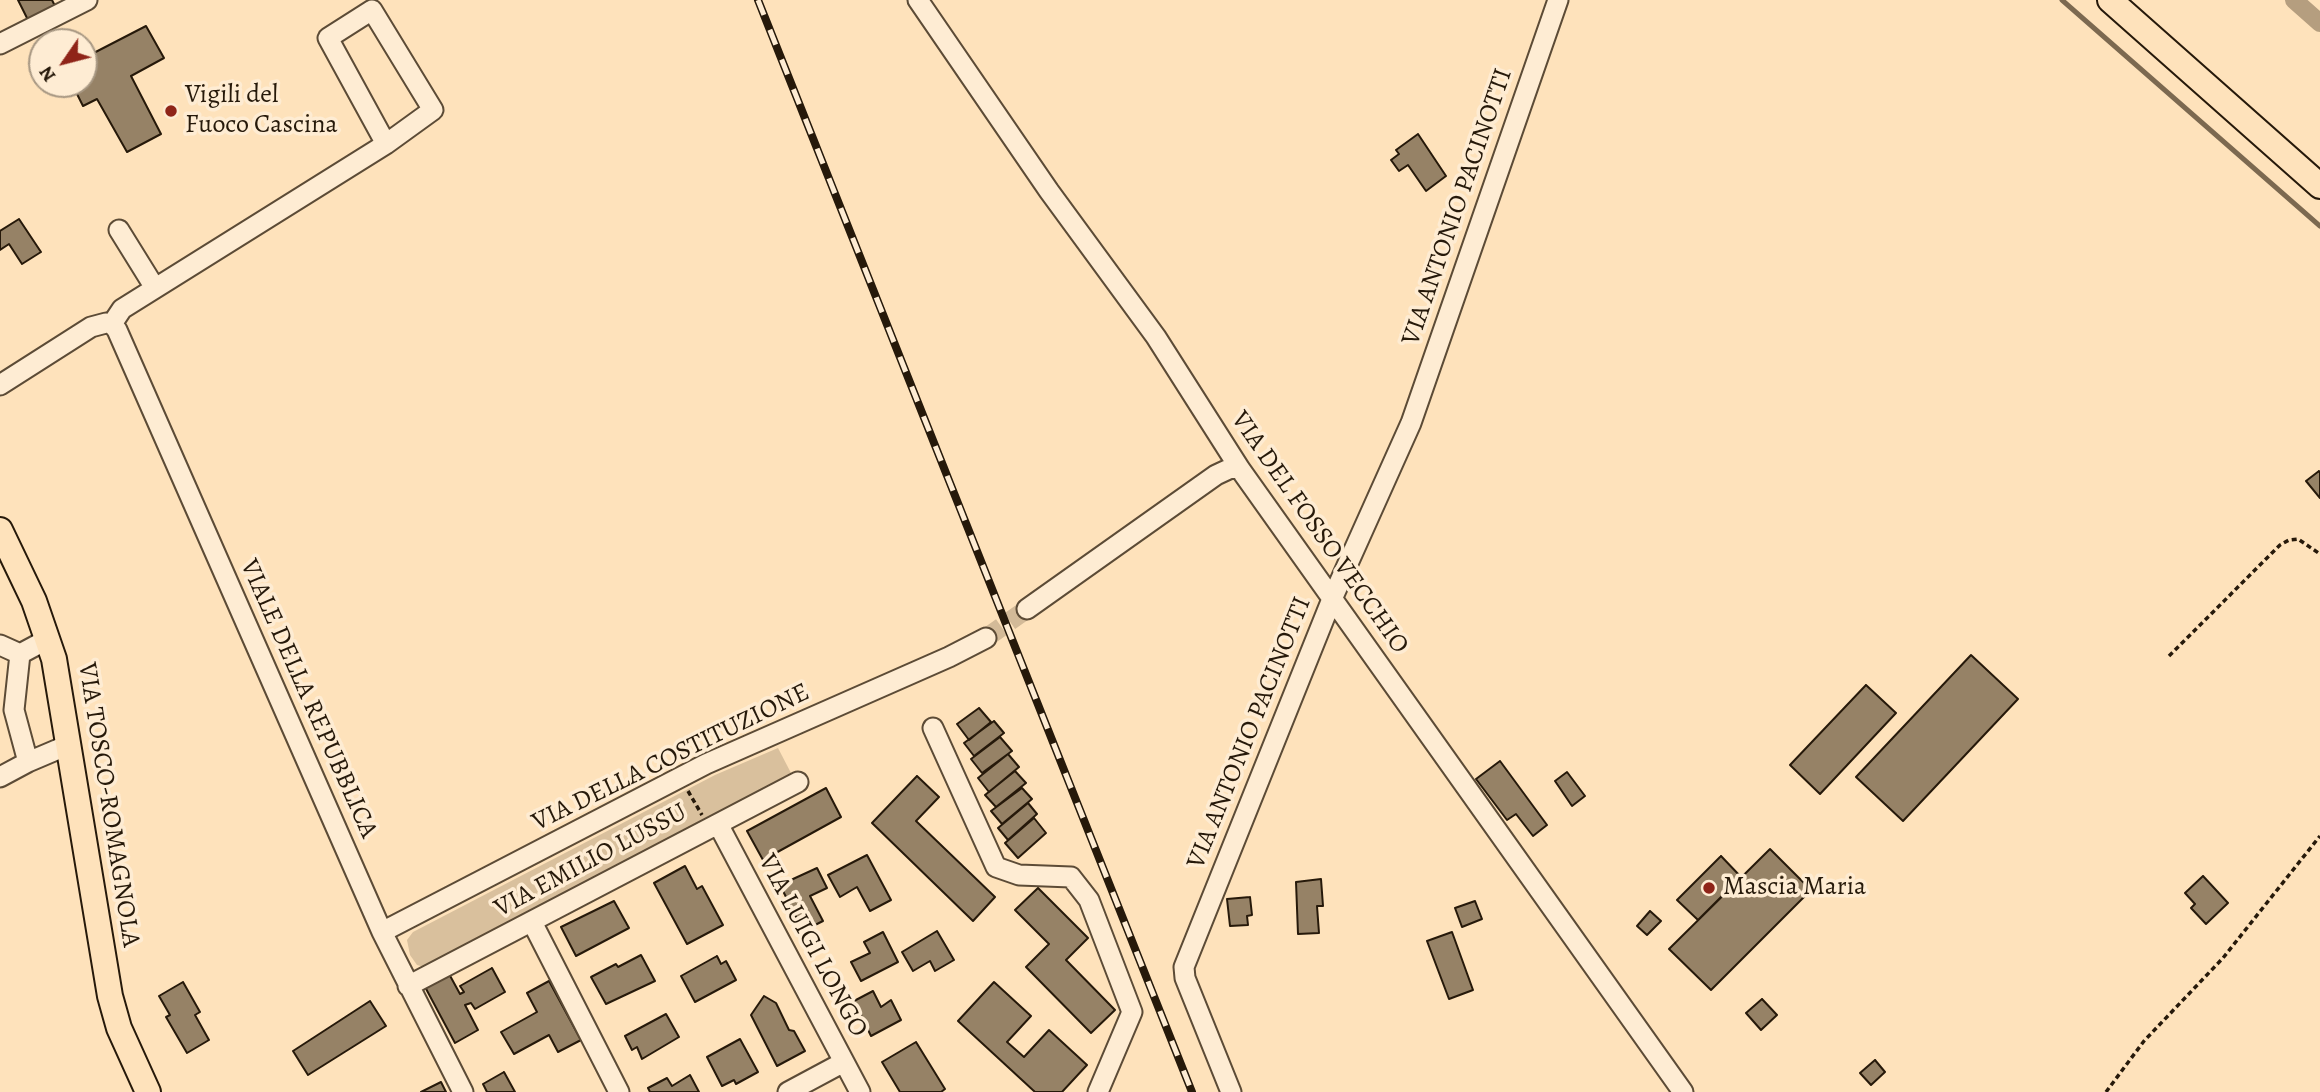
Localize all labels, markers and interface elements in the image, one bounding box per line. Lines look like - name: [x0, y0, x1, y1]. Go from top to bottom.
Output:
- north arrow: [28, 28, 98, 98]
- text: N: [33, 61, 62, 87]
- street label: VIA ANTONIO PACINOTTI: [1396, 65, 1520, 349]
- place label: Vigili del Fuoco Cascina: [185, 80, 338, 142]
- marker: Vigili del Fuoco Cascina: [163, 103, 179, 119]
- street label: VIA DEL FOSSO VECCHIO: [1223, 406, 1415, 660]
- street label: VIALE DELLA REPUBBLICA: [232, 555, 384, 843]
- street label: VIA ANTONIO PACINOTTI: [1181, 593, 1319, 873]
- street label: VIA TOSCO-ROMAGNOLA: [70, 661, 146, 949]
- street label: VIA DELLA COSTITUZIONE: [527, 677, 815, 839]
- street label: VIA EMILIO LUSSU: [489, 797, 693, 925]
- street label: VIA LUIGI LONGO: [751, 849, 873, 1043]
- place label: Mascia Maria: [1723, 872, 1866, 904]
- marker: Mascia Maria: [1701, 880, 1717, 896]

